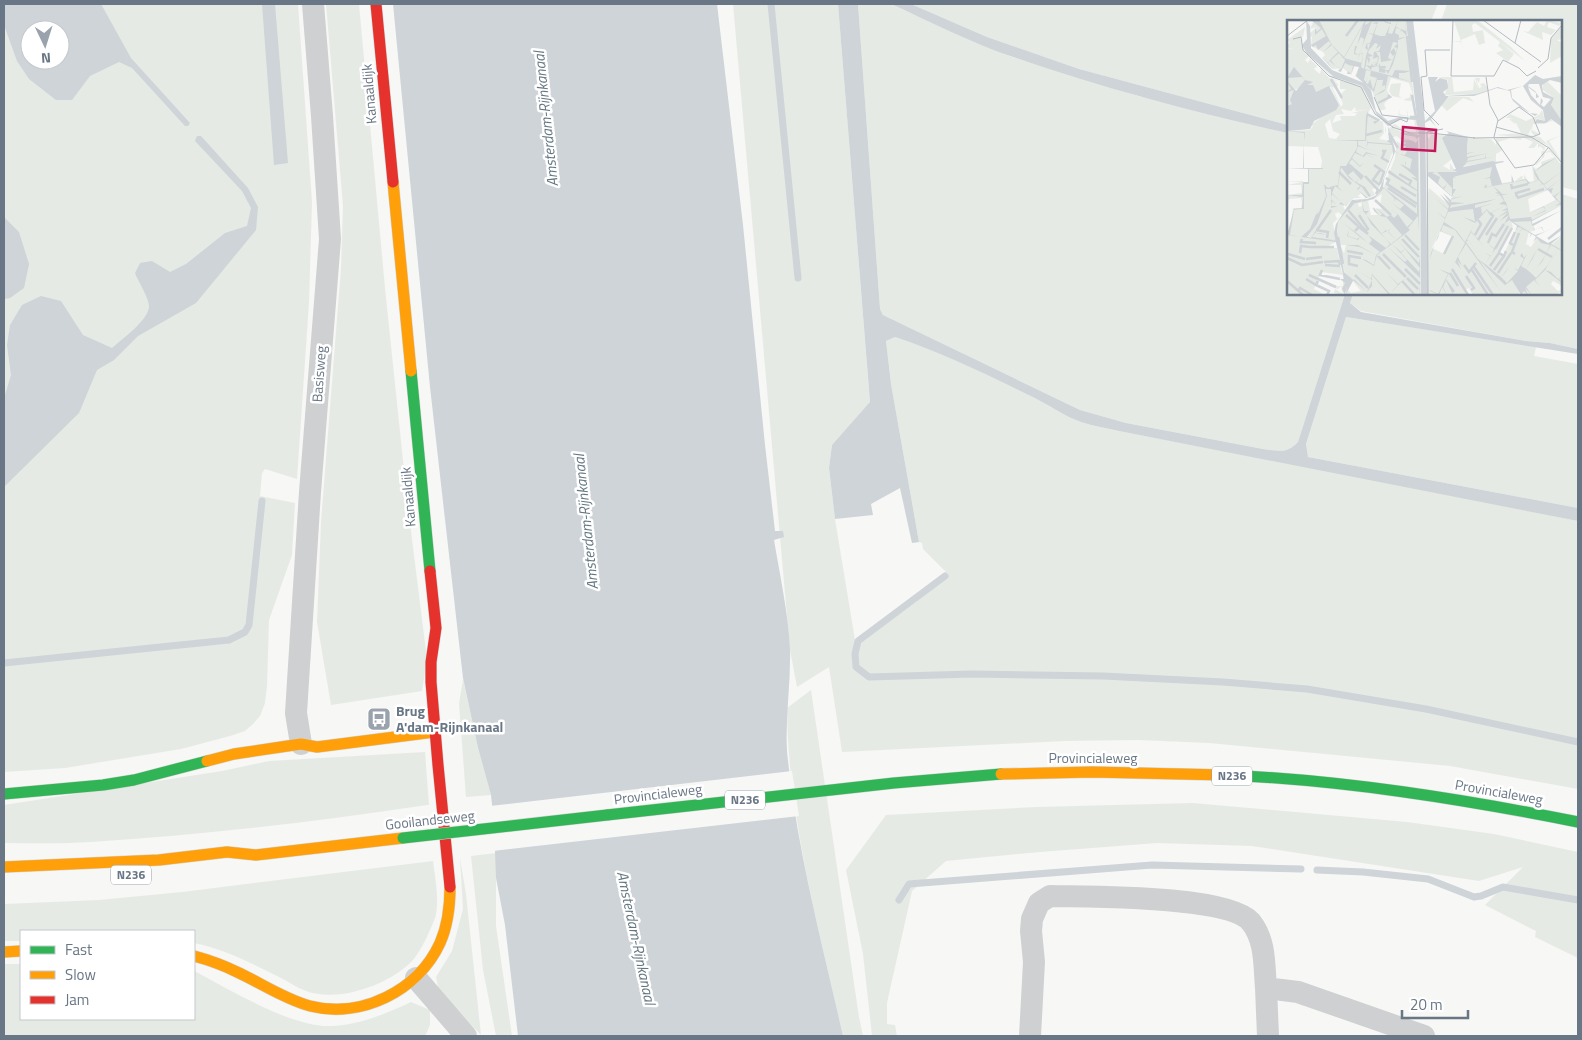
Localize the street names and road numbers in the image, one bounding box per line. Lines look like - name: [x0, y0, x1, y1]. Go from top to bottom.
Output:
- street label: Kanaaldijk: [355, 63, 382, 125]
- street label: Basisweg: [306, 345, 331, 403]
- street label: Kanaaldijk: [394, 466, 421, 528]
- street label: Provincialeweg: [1049, 747, 1137, 768]
- road number: N236: [1212, 766, 1252, 786]
- street label: Provincialeweg: [1454, 773, 1545, 810]
- street label: Provincialeweg: [613, 778, 703, 809]
- road number: N236: [725, 790, 765, 810]
- street label: Gooilandseweg: [384, 804, 476, 835]
- road number: N236: [111, 866, 151, 884]

